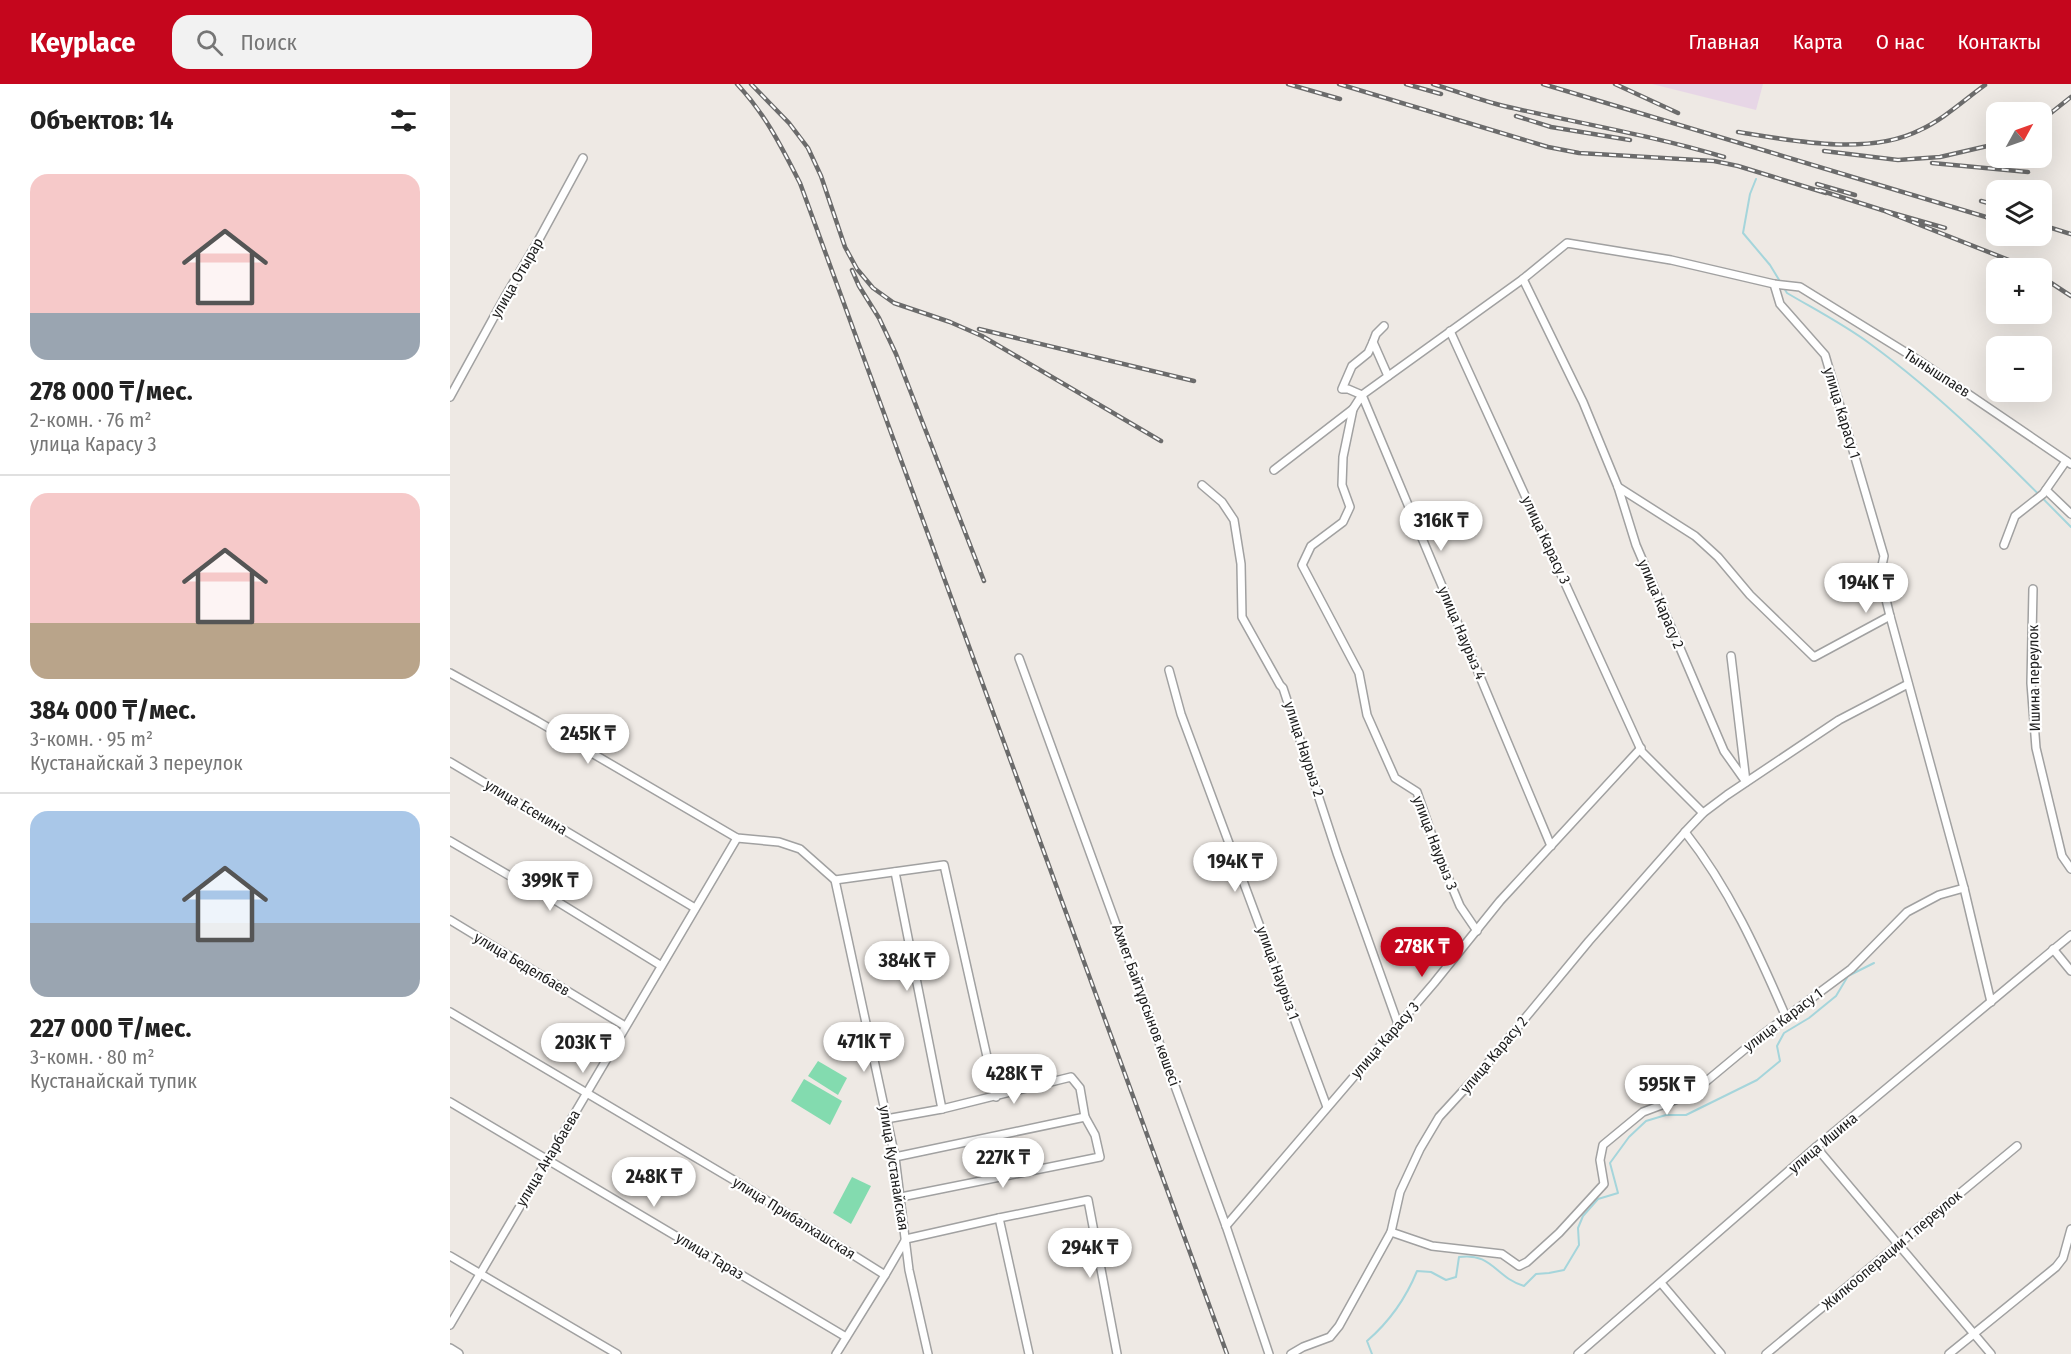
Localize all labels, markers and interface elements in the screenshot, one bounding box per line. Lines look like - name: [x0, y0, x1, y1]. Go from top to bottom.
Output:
- search box: [172, 15, 592, 69]
- text: Keyplace: [30, 26, 136, 59]
- icon: search: [193, 26, 226, 59]
- text: Поиск: [241, 29, 297, 56]
- text: Главная: [1689, 29, 1760, 55]
- text: Карта: [1793, 29, 1843, 55]
- text: О нас: [1876, 29, 1924, 55]
- text: Контакты: [1957, 29, 2041, 55]
- north arrow: [1986, 102, 2052, 168]
- map controls: [1986, 102, 2052, 402]
- icon: filters: [387, 104, 420, 137]
- text: Объектов: 14: [30, 105, 173, 136]
- button: layers: [1986, 180, 2052, 246]
- icon: home: [171, 213, 279, 321]
- street label: улица Отырар: [487, 235, 547, 321]
- button: +: [1986, 258, 2052, 324]
- button: −: [1986, 336, 2052, 402]
- street label: Тынышпаев: [1900, 345, 1974, 401]
- street label: улица Карасу 1: [1820, 365, 1864, 461]
- text: 278 000 ₸/мес.: [30, 376, 193, 407]
- text: 2-комн. · 76 m²: [30, 408, 151, 432]
- text: улица Карасу 3: [30, 432, 157, 456]
- street label: улица Карасу 3: [1518, 493, 1574, 587]
- pin: 316K ₸: [1392, 501, 1490, 552]
- text: 316K ₸: [1414, 508, 1468, 532]
- icon: home: [171, 532, 279, 640]
- street label: улица Карасу 2: [1634, 557, 1688, 651]
- pin: 194K ₸: [1817, 563, 1915, 614]
- text: 194K ₸: [1838, 570, 1894, 594]
- street label: улица Наурыз 4: [1434, 584, 1490, 682]
- street label: Ишина переулок: [2024, 625, 2044, 731]
- text: 384 000 ₸/мес.: [30, 695, 196, 726]
- street label: улица Наурыз 2: [1280, 699, 1328, 799]
- pin: 245K ₸: [539, 714, 637, 765]
- text: 245K ₸: [560, 721, 616, 745]
- text: 3-комн. · 95 m²: [30, 727, 153, 751]
- text: Кустанайскай 3 переулок: [30, 751, 243, 775]
- street label: улица Есенина: [482, 775, 570, 839]
- street label: улица Наурыз 3: [1409, 794, 1461, 893]
- pin: 194K ₸: [1186, 842, 1284, 893]
- text: 194K ₸: [1207, 849, 1263, 873]
- icon: home: [171, 850, 279, 958]
- pin: 399K ₸: [501, 861, 599, 912]
- text: 399K ₸: [522, 868, 578, 892]
- street label: Ахмет Байтұрсынов көшесі: [1108, 922, 1184, 1088]
- street label: улица Наурыз 1: [1253, 924, 1303, 1022]
- pin: 278K ₸: [1373, 927, 1471, 978]
- street label: улица Беделбаев: [471, 928, 573, 1000]
- text: 278K ₸: [1395, 934, 1449, 958]
- pin: 384K ₸: [858, 941, 956, 992]
- text: 384K ₸: [879, 948, 936, 972]
- street label: улица Карасу 1: [1740, 985, 1826, 1055]
- street label: улица Карасу 3: [1347, 998, 1423, 1082]
- text: 227 000 ₸/мес.: [30, 1013, 192, 1044]
- street label: улица Карасу 2: [1457, 1013, 1532, 1097]
- pin: 471K ₸: [815, 1022, 913, 1073]
- pin: 203K ₸: [534, 1023, 632, 1074]
- text: 471K ₸: [837, 1029, 891, 1053]
- text: 203K ₸: [555, 1030, 611, 1054]
- text: 3-комн. · 80 m²: [30, 1045, 154, 1069]
- pin: 428K ₸: [965, 1054, 1063, 1105]
- text: 428K ₸: [986, 1061, 1042, 1085]
- pin: 595K ₸: [1618, 1065, 1716, 1116]
- text: Кустанайскай тупик: [30, 1069, 197, 1093]
- text: 595K ₸: [1639, 1072, 1695, 1096]
- street label: улица Кустанайская: [875, 1104, 913, 1232]
- street label: улица Анарбаева: [512, 1106, 584, 1210]
- street label: улица Ишина: [1785, 1109, 1861, 1177]
- pin: 227K ₸: [954, 1138, 1052, 1189]
- text: 227K ₸: [976, 1145, 1030, 1169]
- pin: 248K ₸: [605, 1157, 703, 1208]
- text: 248K ₸: [626, 1164, 682, 1188]
- street label: улица Прибалхашская: [729, 1173, 859, 1263]
- street label: Жилкооперации 1 переулок: [1818, 1186, 1966, 1314]
- pin: 294K ₸: [1041, 1228, 1139, 1279]
- street label: улица Тараз: [673, 1229, 747, 1283]
- text: 294K ₸: [1062, 1235, 1118, 1259]

